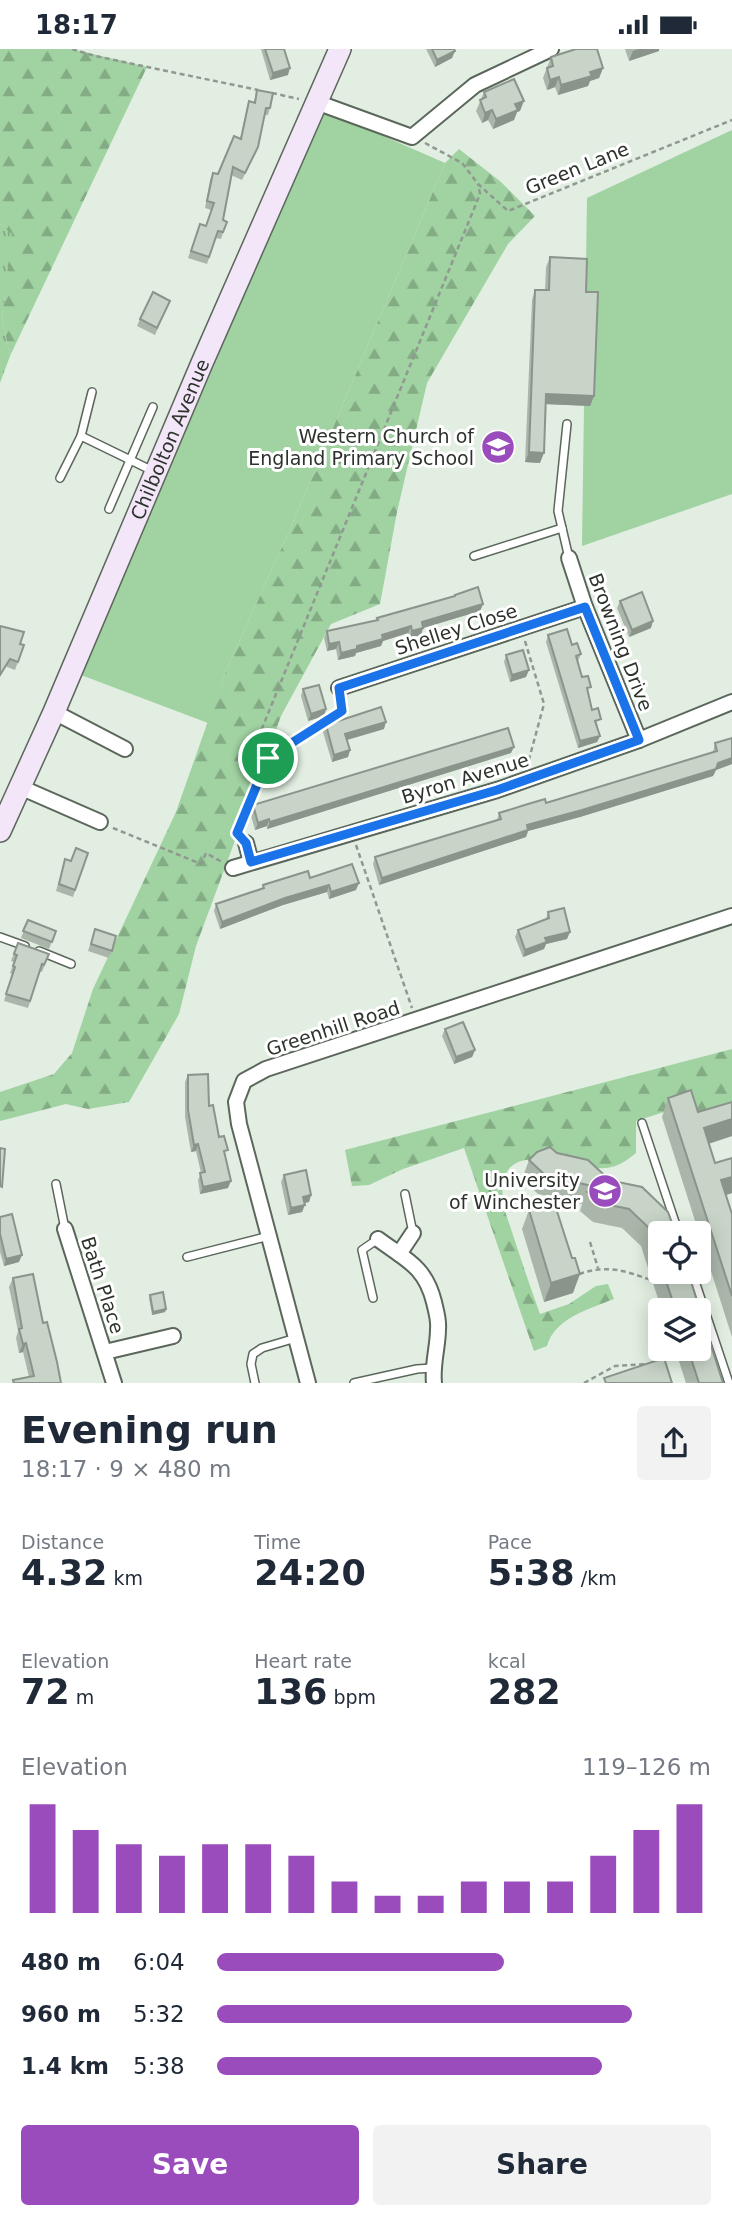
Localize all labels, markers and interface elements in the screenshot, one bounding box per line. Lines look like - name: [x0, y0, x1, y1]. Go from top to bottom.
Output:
- text: 18:17: [35, 10, 118, 40]
- street label: Green Lane: [522, 137, 632, 199]
- street label: Chilbolton Avenue: [126, 355, 214, 523]
- place label: Western Church of England Primary School: [248, 425, 475, 469]
- school or university icon: Western Church of England Primary School: [479, 428, 517, 466]
- street label: Browning Drive: [585, 570, 657, 714]
- street label: Shelley Close: [392, 599, 520, 659]
- pin: [238, 728, 298, 788]
- icon: arrive: [249, 739, 287, 777]
- street label: Byron Avenue: [399, 748, 531, 808]
- street label: Greenhill Road: [263, 996, 403, 1060]
- place label: University of Winchester: [449, 1169, 580, 1213]
- school or university icon: University of Winchester: [586, 1172, 624, 1210]
- map controls: [648, 1221, 711, 1361]
- button: locate: [648, 1221, 711, 1284]
- street label: Bath Place: [77, 1234, 129, 1336]
- button: layers: [648, 1298, 711, 1361]
- button: share: [637, 1406, 711, 1480]
- text: Evening run: [21, 1408, 278, 1452]
- text: 18:17 · 9 × 480 m: [21, 1456, 231, 1482]
- text: Distance: [21, 1531, 104, 1553]
- text: Time: [254, 1531, 301, 1553]
- text: Pace: [488, 1531, 532, 1553]
- text: 4.32: [21, 1553, 107, 1593]
- text: 24:20: [254, 1553, 366, 1593]
- text: 5:38: [488, 1553, 575, 1593]
- text: km: [107, 1567, 143, 1589]
- text: /km: [575, 1567, 617, 1589]
- text: Elevation: [21, 1650, 109, 1672]
- text: Heart rate: [254, 1650, 352, 1672]
- text: kcal: [488, 1650, 526, 1672]
- text: 72: [21, 1672, 70, 1712]
- text: 136: [254, 1672, 327, 1712]
- text: 282: [488, 1672, 561, 1712]
- text: m: [70, 1686, 94, 1708]
- text: bpm: [327, 1686, 376, 1708]
- text: Elevation: [21, 1754, 128, 1780]
- text: 119–126 m: [582, 1754, 711, 1780]
- text: 480 m: [21, 1949, 101, 1975]
- text: 6:04: [133, 1949, 185, 1975]
- text: 960 m: [21, 2001, 101, 2027]
- text: 5:32: [133, 2001, 185, 2027]
- text: 1.4 km: [21, 2053, 109, 2079]
- text: 5:38: [133, 2053, 185, 2079]
- button: Save: [21, 2125, 359, 2205]
- button: Share: [373, 2125, 711, 2205]

